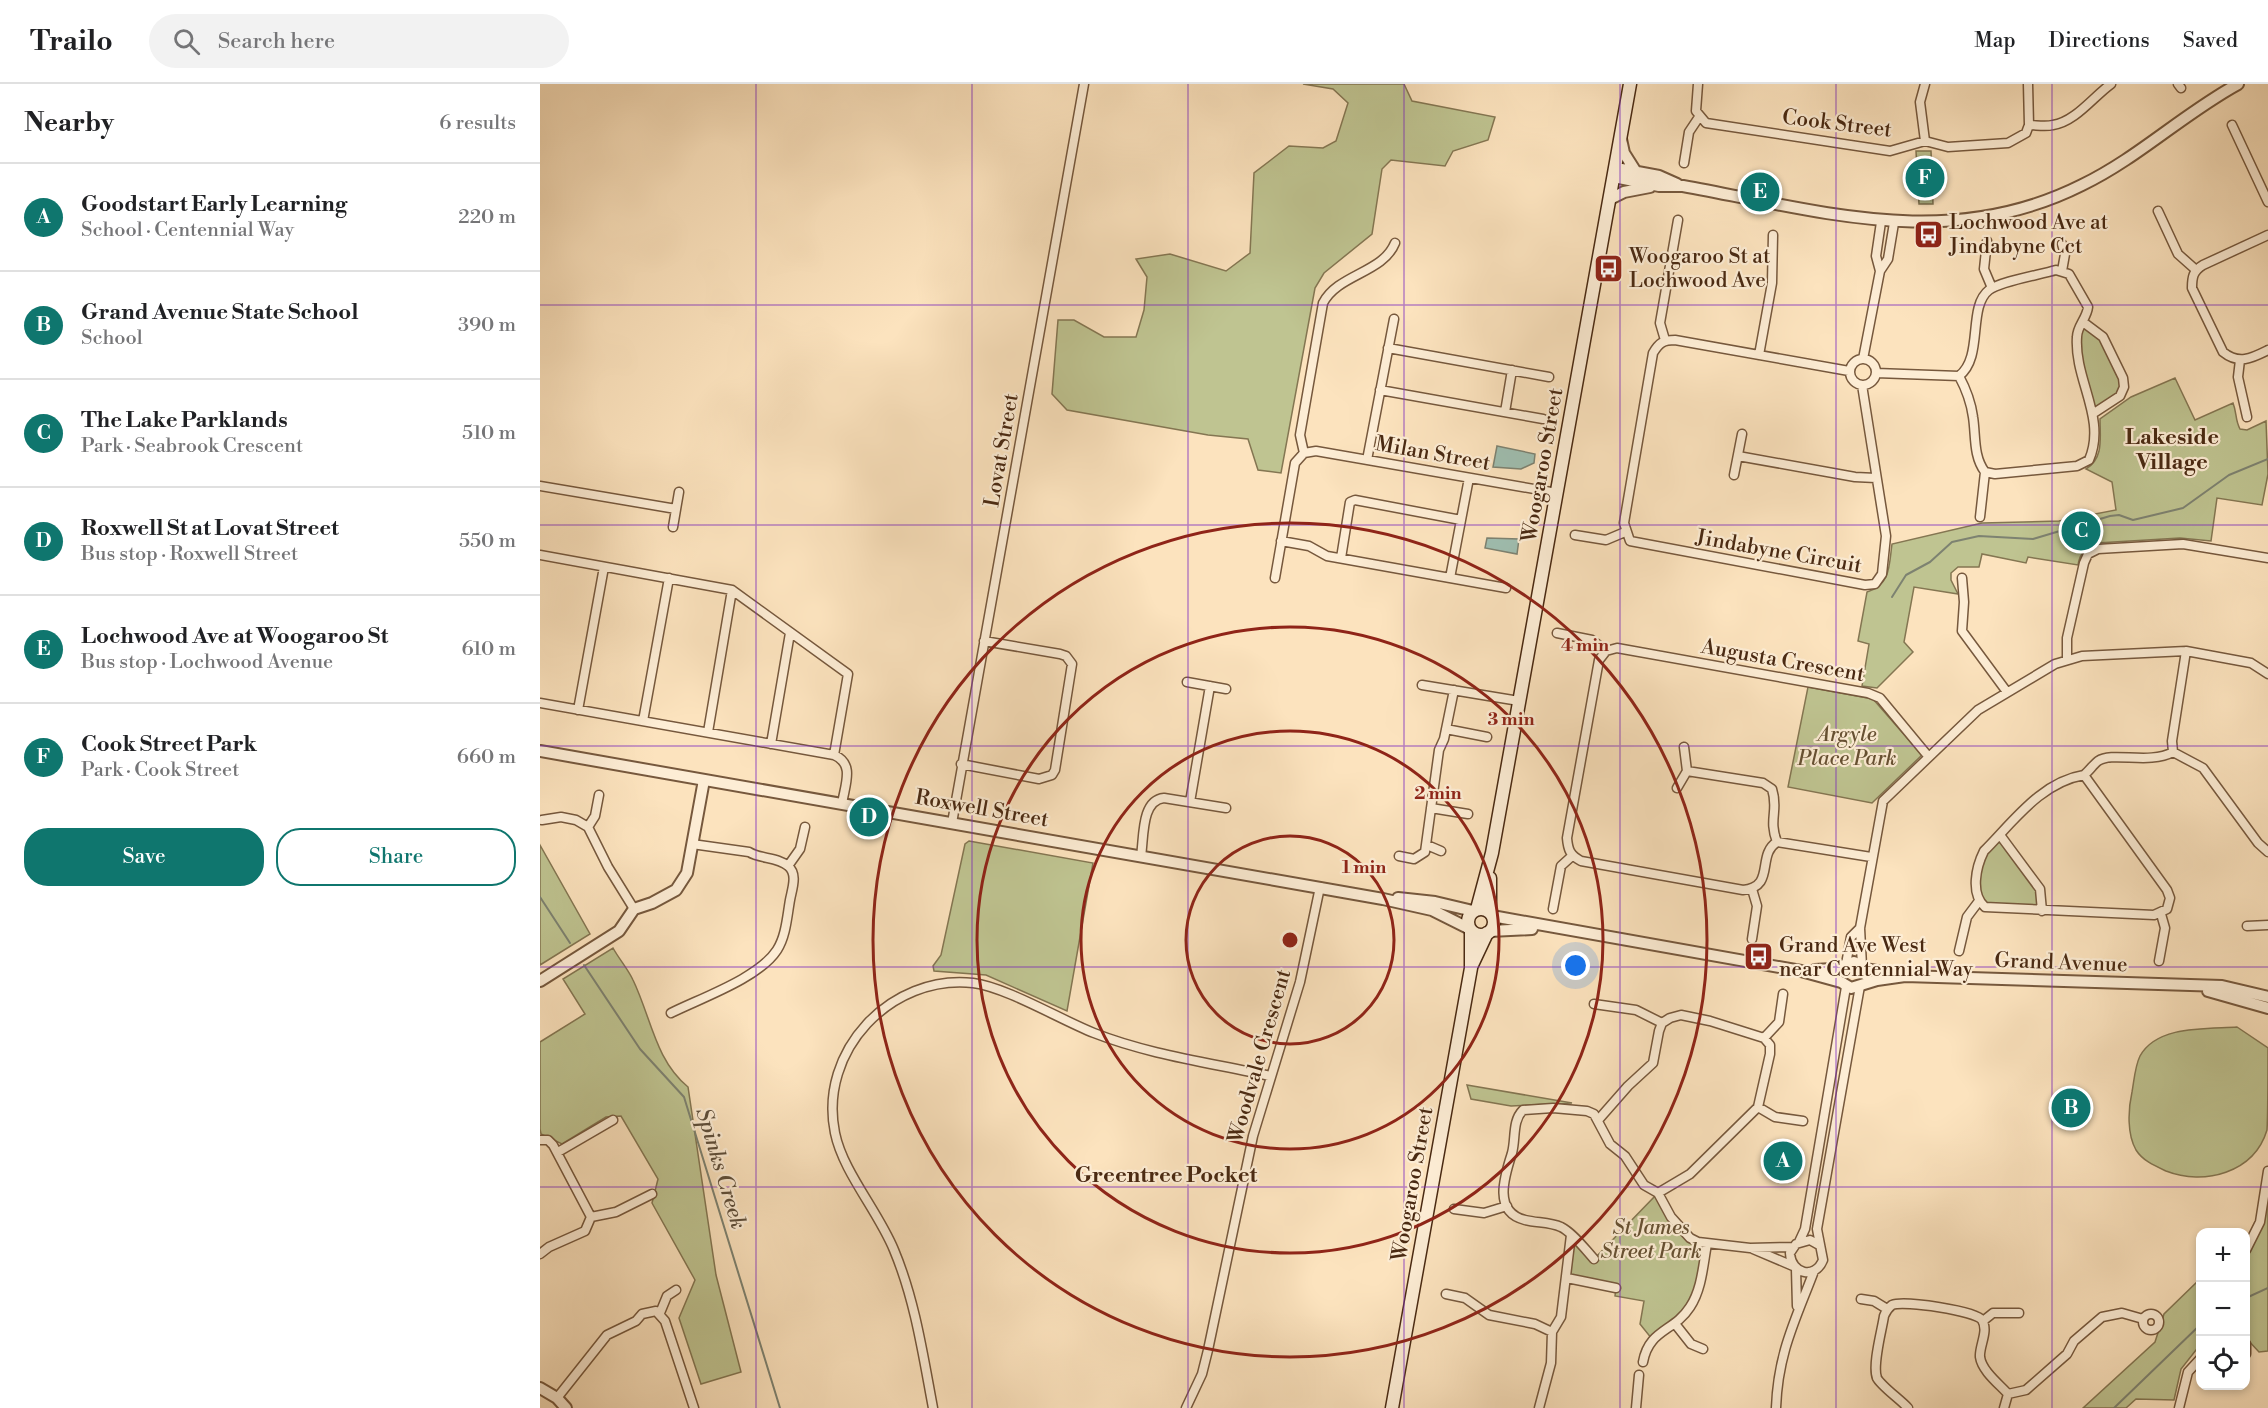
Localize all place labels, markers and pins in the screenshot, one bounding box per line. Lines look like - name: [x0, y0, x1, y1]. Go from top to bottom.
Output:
- pin: F: [1906, 156, 1944, 200]
- pin: E: [1740, 170, 1780, 214]
- place label: Lochwood Ave at Jindabyne Cct: [1948, 210, 2109, 260]
- bus stop icon: Lochwood Ave at Jindabyne Cct: [1912, 218, 1944, 250]
- place label: Woogaroo St at Lochwood Ave: [1628, 244, 1771, 294]
- bus stop icon: Woogaroo St at Lochwood Ave: [1592, 252, 1624, 284]
- pin: C: [2062, 508, 2100, 554]
- pin: D: [850, 794, 888, 840]
- centre of rings: [1280, 930, 1300, 950]
- place label: Grand Ave West near Centennial Way: [1779, 933, 1974, 983]
- bus stop icon: Grand Ave West near Centennial Way: [1742, 941, 1774, 973]
- pin: B: [2052, 1086, 2090, 1130]
- pin: A: [1764, 1138, 1802, 1184]

